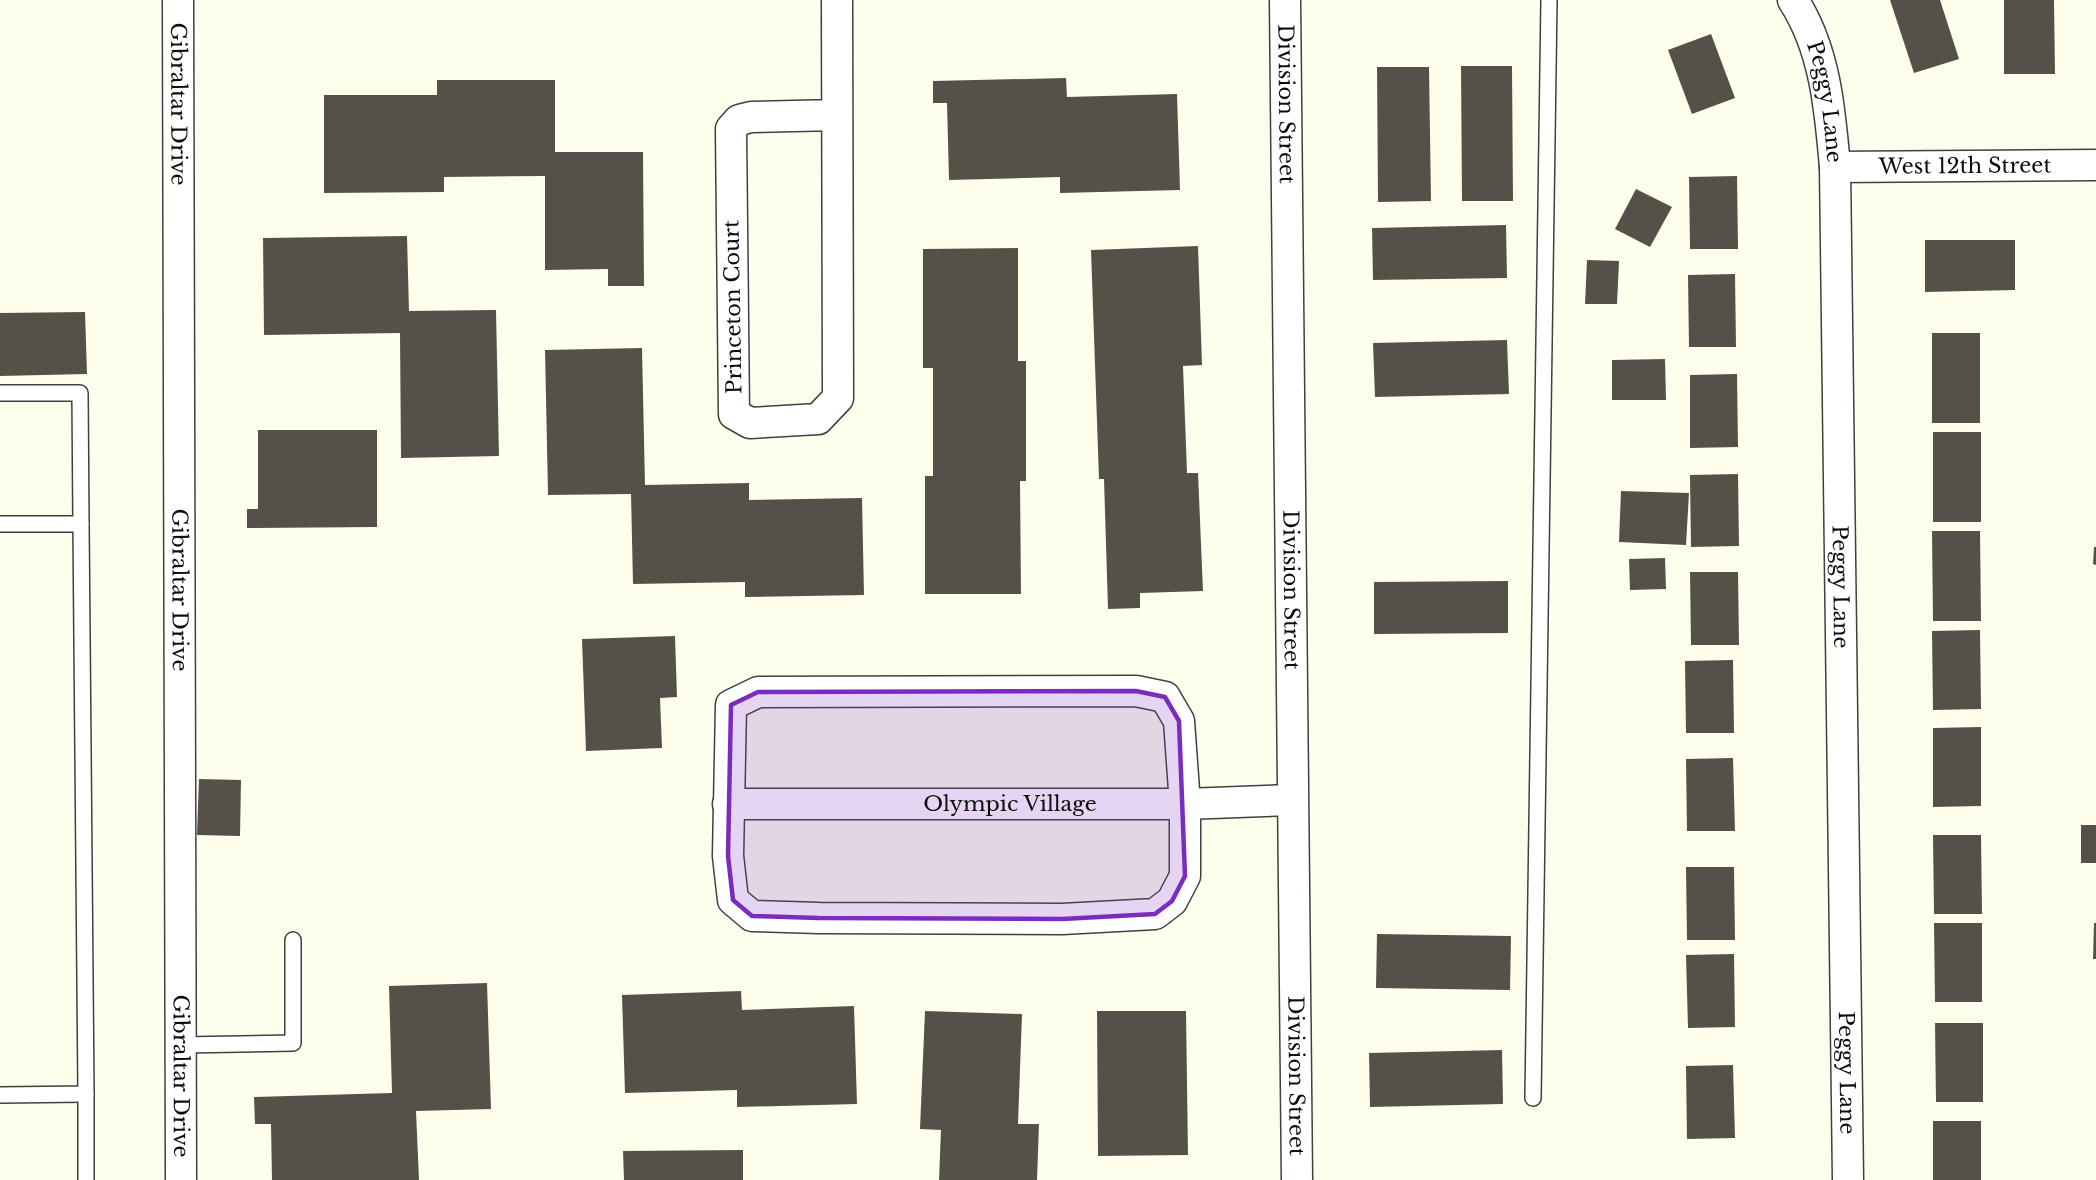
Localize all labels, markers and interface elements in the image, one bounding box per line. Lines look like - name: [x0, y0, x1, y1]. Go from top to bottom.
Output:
- street label: Gibraltar Drive: [165, 23, 191, 185]
- street label: Division Street: [1272, 24, 1300, 184]
- street label: Peggy Lane: [1801, 37, 1848, 164]
- street label: West 12th Street: [1878, 152, 2051, 180]
- street label: Princeton Court: [718, 220, 748, 394]
- street label: Gibraltar Drive: [166, 509, 193, 671]
- street label: Division Street: [1277, 510, 1305, 670]
- street label: Peggy Lane: [1827, 525, 1854, 649]
- street label: Olympic Village: [923, 791, 1097, 817]
- street label: Gibraltar Drive: [168, 995, 194, 1157]
- street label: Division Street: [1282, 996, 1310, 1156]
- street label: Peggy Lane: [1833, 1011, 1860, 1135]

